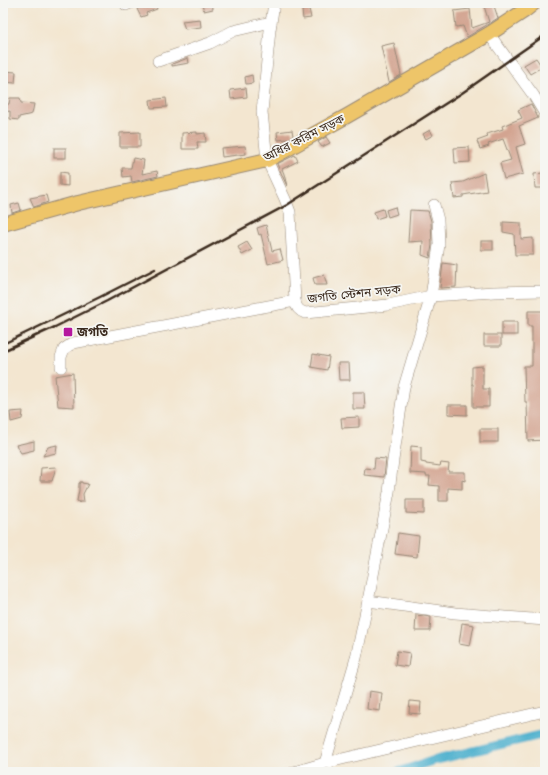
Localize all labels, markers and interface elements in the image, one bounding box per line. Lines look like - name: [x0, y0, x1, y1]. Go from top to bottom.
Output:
- street label: অধির করিম সড়ক: [259, 110, 347, 165]
- street label: জগতি স্টেশন সড়ক: [305, 280, 402, 306]
- place label: জগতি: [76, 323, 109, 339]
- marker: জগতি: [62, 326, 74, 338]

